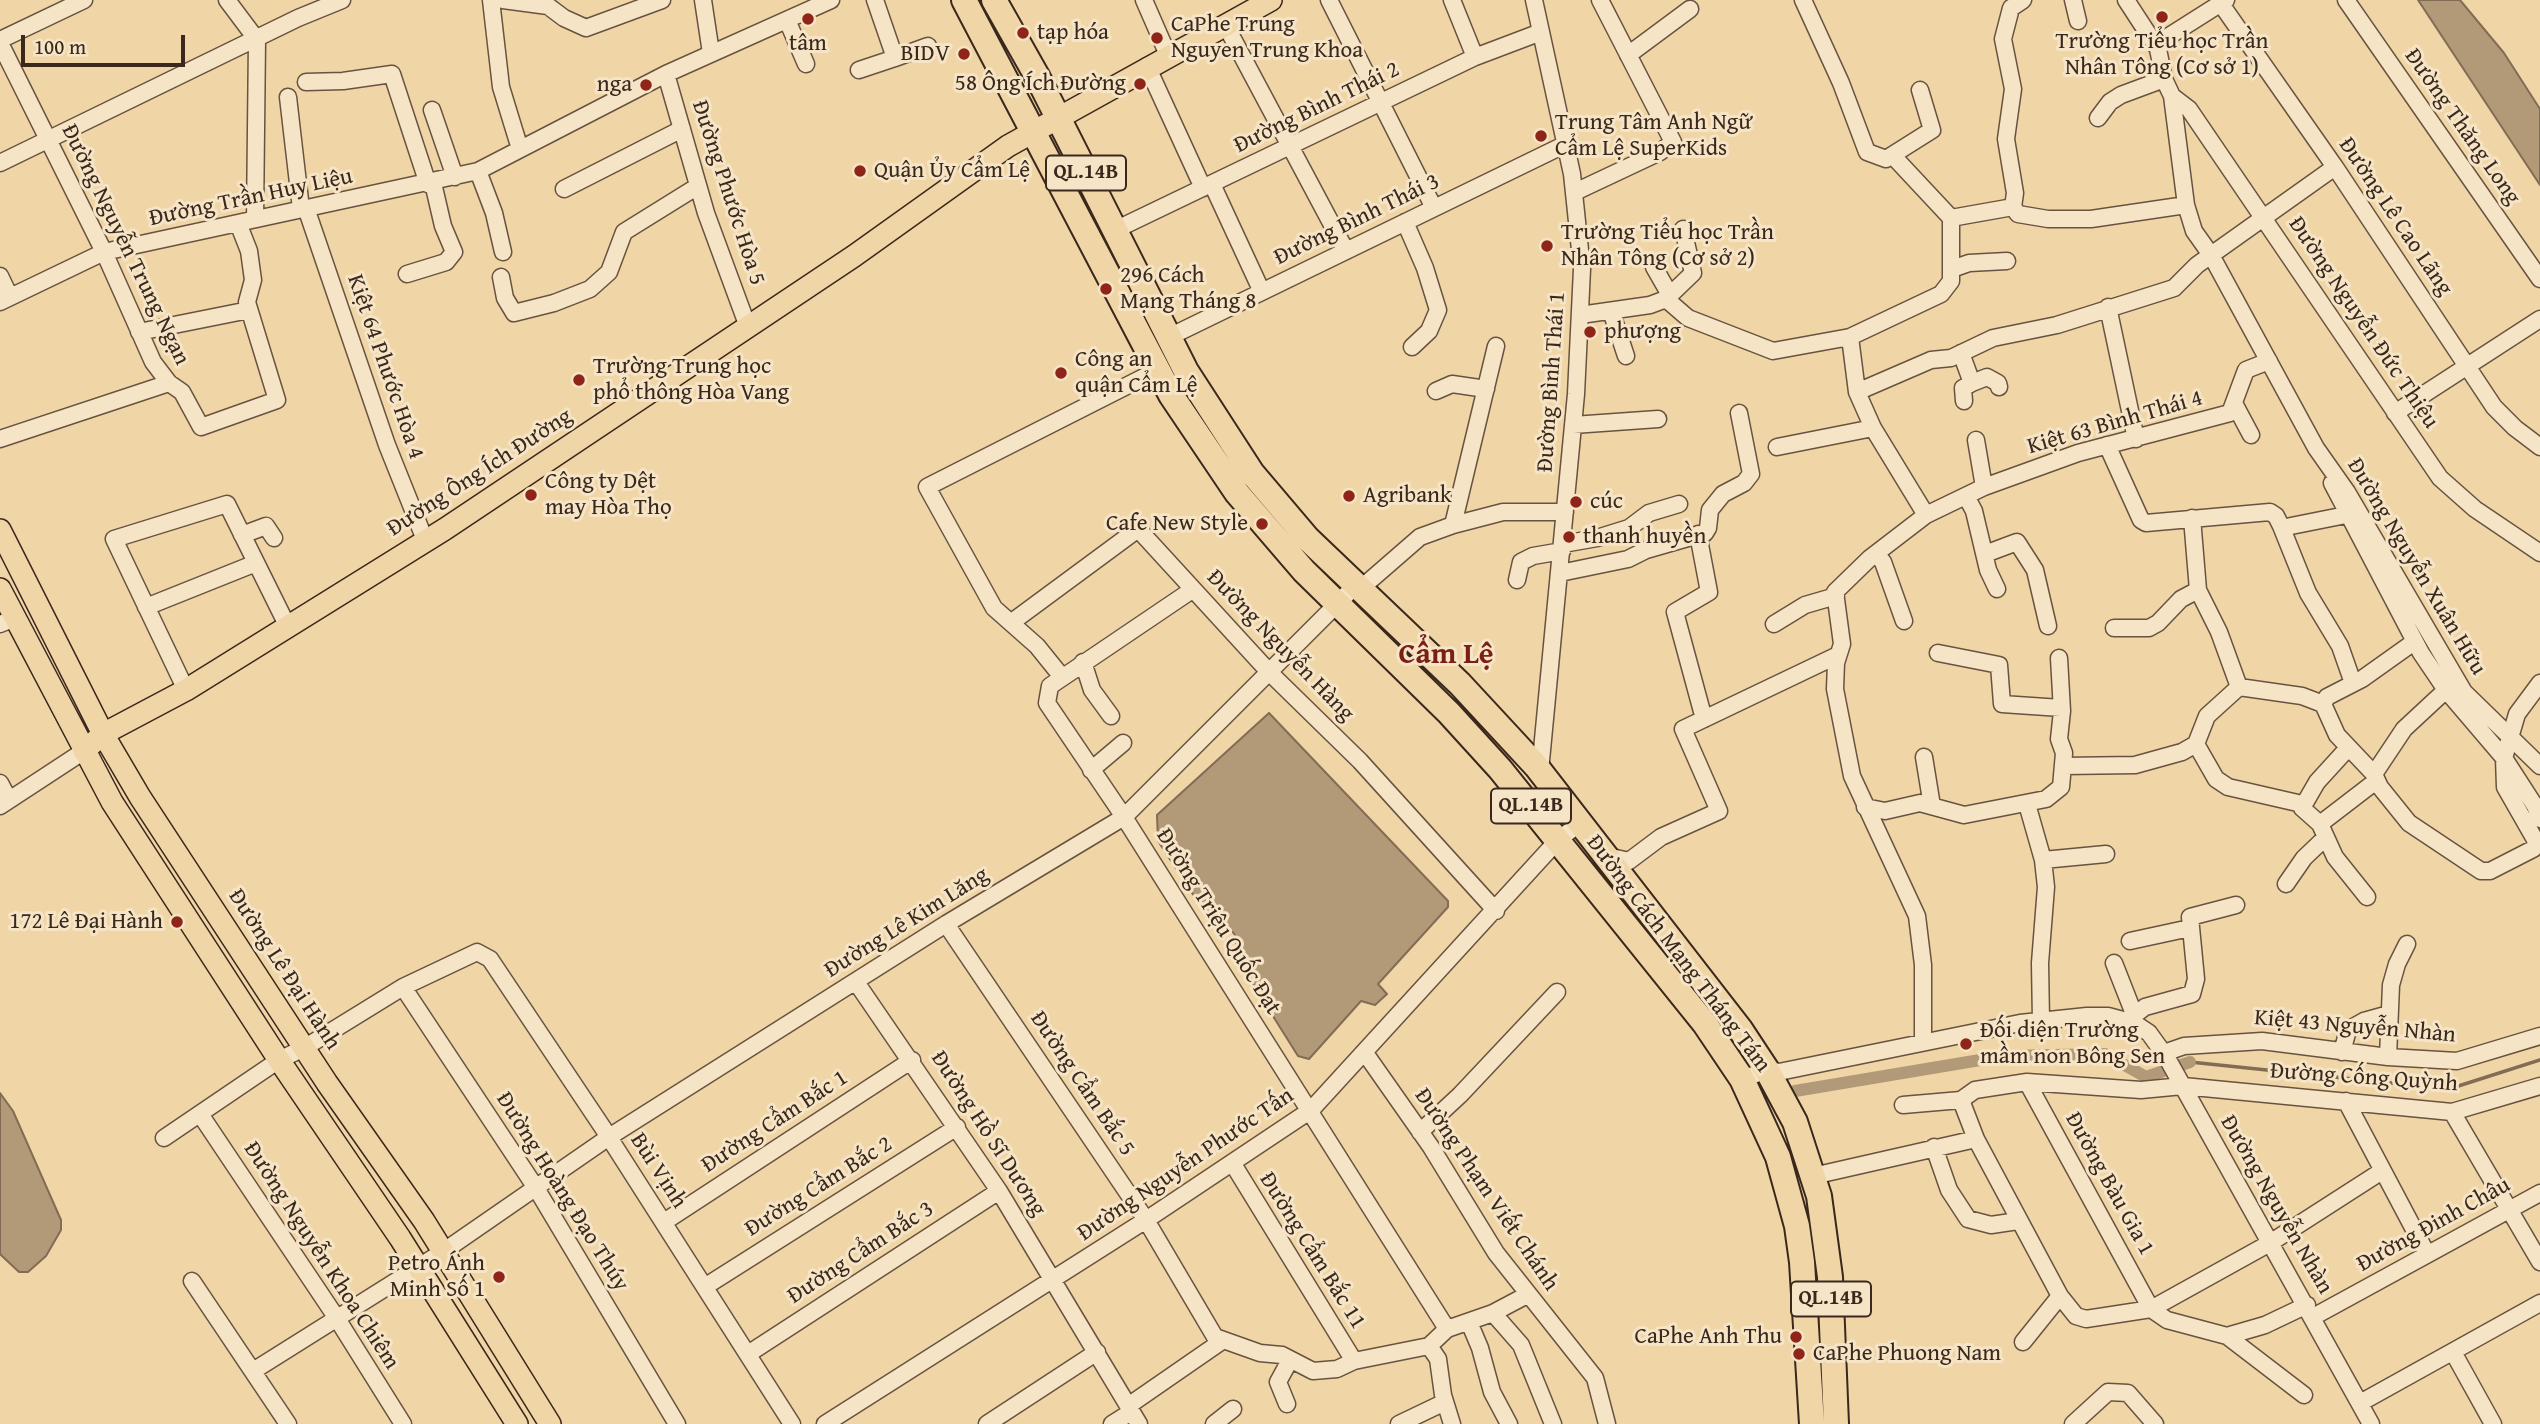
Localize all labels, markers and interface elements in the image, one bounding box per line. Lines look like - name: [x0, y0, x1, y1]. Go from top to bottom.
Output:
- marker: Trường Tiểu học Trần Nhân Tông (Cơ sở 1): [2154, 9, 2170, 25]
- marker: tâm: [800, 11, 816, 27]
- place label: CaPhe Trung Nguyen Trung Khoa: [1171, 11, 1363, 65]
- place label: tạp hóa: [1037, 19, 1109, 47]
- scale bar: [24, 21, 189, 65]
- marker: tạp hóa: [1015, 25, 1031, 41]
- place label: Trường Tiểu học Trần Nhân Tông (Cơ sở 1): [2056, 28, 2268, 82]
- place label: tâm: [789, 30, 827, 58]
- marker: CaPhe Trung Nguyen Trung Khoa: [1149, 30, 1165, 46]
- text: 100 m: [34, 31, 86, 62]
- place label: BIDV: [900, 40, 950, 68]
- street label: Đường Thăng Long: [2398, 44, 2526, 210]
- marker: BIDV: [956, 46, 972, 62]
- street label: Đường Bình Thái 2: [1230, 56, 1404, 160]
- place label: 58 Ông Ích Đường: [955, 70, 1126, 98]
- place label: nga: [597, 71, 632, 99]
- marker: 58 Ông Ích Đường: [1132, 76, 1148, 92]
- marker: nga: [638, 77, 654, 93]
- street label: Đường Phước Hòa 5: [685, 97, 771, 289]
- place label: Trung Tâm Anh Ngữ Cẩm Lệ SuperKids: [1555, 109, 1753, 163]
- street label: Đường Nguyễn Trung Ngạn: [55, 120, 195, 370]
- marker: Trung Tâm Anh Ngữ Cẩm Lệ SuperKids: [1533, 128, 1549, 144]
- street label: Đường Lê Cao Lãng: [2332, 133, 2458, 301]
- road number: QL.14B: [1046, 156, 1126, 190]
- place label: Quận Ủy Cẩm Lệ: [874, 157, 1030, 185]
- street label: Đường Trần Huy Liệu: [147, 163, 355, 233]
- marker: Quận Ủy Cẩm Lệ: [852, 163, 868, 179]
- street label: Đường Bình Thái 3: [1270, 168, 1444, 272]
- street label: Đường Nguyễn Đức Thiệu: [2282, 212, 2444, 434]
- place label: Trường Tiểu học Trần Nhân Tông (Cơ sở 2): [1561, 219, 1774, 273]
- marker: Trường Tiểu học Trần Nhân Tông (Cơ sở 2): [1539, 238, 1555, 254]
- place label: 296 Cách Mạng Tháng 8: [1120, 262, 1256, 316]
- street label: Kiệt 64 Phước Hòa 4: [341, 271, 429, 463]
- marker: 296 Cách Mạng Tháng 8: [1098, 281, 1114, 297]
- street label: Đường Bình Thái 1: [1532, 291, 1572, 473]
- place label: phượng: [1604, 318, 1681, 346]
- marker: phượng: [1582, 324, 1598, 340]
- place label: Công an quận Cẩm Lệ: [1075, 346, 1198, 400]
- place label: Trường Trung học phổ thông Hòa Vang: [593, 353, 789, 407]
- marker: Công an quận Cẩm Lệ: [1053, 365, 1069, 381]
- marker: Trường Trung học phổ thông Hòa Vang: [571, 372, 587, 388]
- street label: Kiệt 63 Bình Thái 4: [2024, 385, 2206, 461]
- street label: Đường Ông Ích Đường: [382, 403, 578, 543]
- street label: Đường Nguyễn Xuân Hữu: [2340, 454, 2492, 680]
- place label: Công ty Dệt may Hòa Thọ: [545, 468, 672, 522]
- place label: Agribank: [1363, 482, 1452, 510]
- marker: Công ty Dệt may Hòa Thọ: [523, 487, 539, 503]
- marker: Agribank: [1341, 488, 1357, 504]
- place label: cúc: [1590, 488, 1623, 516]
- marker: cúc: [1568, 494, 1584, 510]
- place label: Cafe New Style: [1106, 510, 1248, 538]
- marker: Cafe New Style: [1254, 516, 1270, 532]
- place label: thanh huyền: [1583, 523, 1706, 551]
- marker: thanh huyền: [1561, 529, 1577, 545]
- street label: Đường Nguyễn Hàng: [1200, 564, 1360, 728]
- district label: Cẩm Lệ: [1399, 637, 1493, 673]
- road number: QL.14B: [1491, 788, 1571, 824]
- street label: Đường Triệu Quốc Đạt: [1150, 824, 1286, 1020]
- street label: Đường Cách Mạng Tháng Tám: [1580, 830, 1776, 1078]
- street label: Đường Lê Kim Lăng: [820, 861, 994, 985]
- street label: Đường Lê Đại Hành: [222, 884, 346, 1056]
- place label: 172 Lê Đại Hành: [9, 908, 163, 936]
- marker: 172 Lê Đại Hành: [169, 914, 185, 930]
- street label: Kiệt 43 Nguyễn Nhàn: [2253, 1004, 2457, 1050]
- street label: Đường Cẩm Bắc 5: [1024, 1007, 1140, 1161]
- place label: Đối diện Trường mầm non Bông Sen: [1980, 1017, 2165, 1071]
- marker: Đối diện Trường mầm non Bông Sen: [1958, 1036, 1974, 1052]
- street label: Đường Hồ Sĩ Dương: [924, 1046, 1052, 1222]
- street label: Đường Cống Quỳnh: [2269, 1058, 2459, 1098]
- street label: Đường Cẩm Bắc 1: [697, 1065, 853, 1179]
- street label: Đường Nguyễn Phước Tấn: [1073, 1082, 1299, 1248]
- street label: Đường Phạm Viết Chánh: [1408, 1083, 1564, 1297]
- street label: Đường Hoàng Đạo Thúy: [490, 1087, 634, 1297]
- street label: Đường Bàu Gia 1: [2058, 1108, 2160, 1260]
- street label: Đường Nguyễn Nhàn: [2214, 1111, 2338, 1299]
- street label: Bùi Vịnh: [623, 1128, 693, 1214]
- street label: Đường Cẩm Bắc 2: [740, 1131, 898, 1243]
- street label: Đường Nguyễn Khoa Chiêm: [237, 1137, 405, 1375]
- street label: Đường Cẩm Bắc 11: [1253, 1168, 1371, 1334]
- street label: Đường Đinh Châu: [2353, 1172, 2515, 1278]
- street label: Đường Cẩm Bắc 3: [783, 1196, 939, 1310]
- place label: Petro Ánh Minh Số 1: [388, 1250, 485, 1304]
- marker: Petro Ánh Minh Số 1: [491, 1269, 507, 1285]
- road number: QL.14B: [1791, 1282, 1871, 1316]
- place label: CaPhe Anh Thu: [1634, 1323, 1782, 1351]
- marker: CaPhe Anh Thu: [1788, 1329, 1804, 1345]
- place label: CaPhe Phuong Nam: [1813, 1340, 2001, 1368]
- marker: CaPhe Phuong Nam: [1791, 1346, 1807, 1362]

